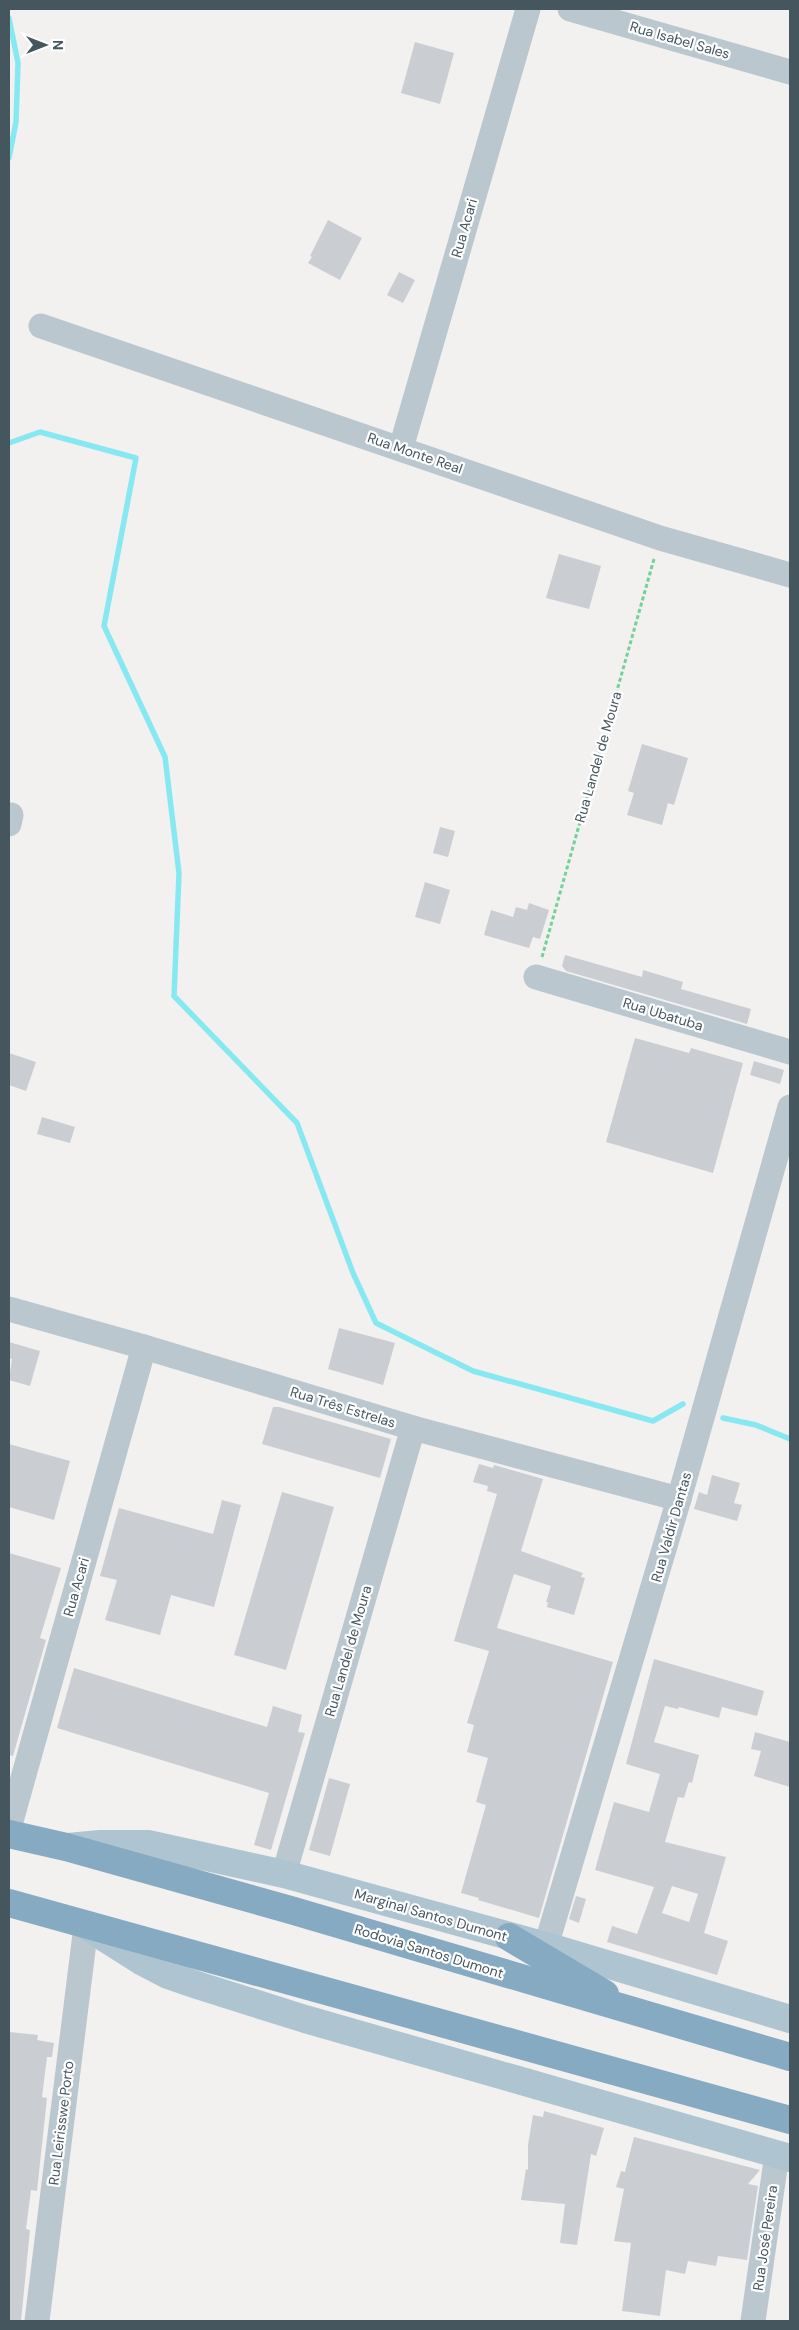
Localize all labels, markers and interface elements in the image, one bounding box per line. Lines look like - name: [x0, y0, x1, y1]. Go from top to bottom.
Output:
- street label: Rua Isabel Sales: [628, 17, 732, 63]
- north arrow: [20, 20, 70, 70]
- text: N: [49, 40, 67, 50]
- street label: Rua Acari: [447, 196, 481, 260]
- street label: Rua Monte Real: [365, 428, 465, 478]
- street label: Rua Landel de Moura: [571, 689, 625, 825]
- street label: Rua Ubatuba: [621, 993, 705, 1035]
- street label: Rua Três Estrelas: [288, 1382, 398, 1432]
- street label: Rua Valdir Dantas: [647, 1470, 695, 1584]
- street label: Rua Acari: [59, 1555, 93, 1619]
- street label: Rua Landel de Moura: [321, 1583, 375, 1719]
- street label: Marginal Santos Dumont: [353, 1885, 509, 1945]
- street label: Rodovia Santos Dumont: [352, 1920, 506, 1982]
- street label: Rua Leirisswe Porto: [44, 2060, 78, 2186]
- street label: Rua José Pereira: [749, 2184, 781, 2292]

